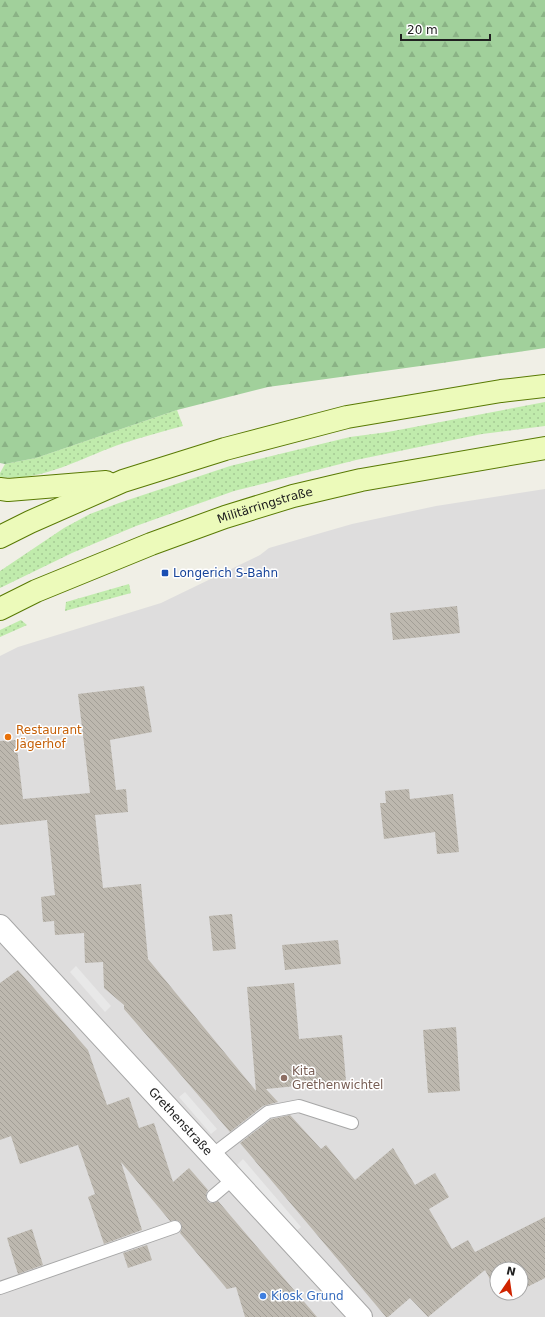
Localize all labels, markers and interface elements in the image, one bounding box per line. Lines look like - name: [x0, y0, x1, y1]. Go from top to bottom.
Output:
- scale bar: [401, 16, 490, 42]
- text: 20 m: [407, 23, 438, 37]
- street label: Militärringstraße: [215, 485, 314, 526]
- place label: Longerich S-Bahn: [173, 566, 278, 580]
- marker: Longerich S-Bahn: [160, 568, 170, 578]
- place label: Restaurant Jägerhof: [15, 723, 82, 751]
- marker: Restaurant Jägerhof: [3, 732, 13, 742]
- place label: Kita Grethenwichtel: [292, 1064, 383, 1092]
- marker: Kita Grethenwichtel: [279, 1073, 289, 1083]
- street label: Grethenstraße: [146, 1085, 215, 1158]
- north arrow: [489, 1261, 529, 1301]
- text: N: [505, 1264, 517, 1279]
- place label: Kiosk Grund: [271, 1289, 344, 1303]
- marker: Kiosk Grund: [258, 1291, 268, 1301]

